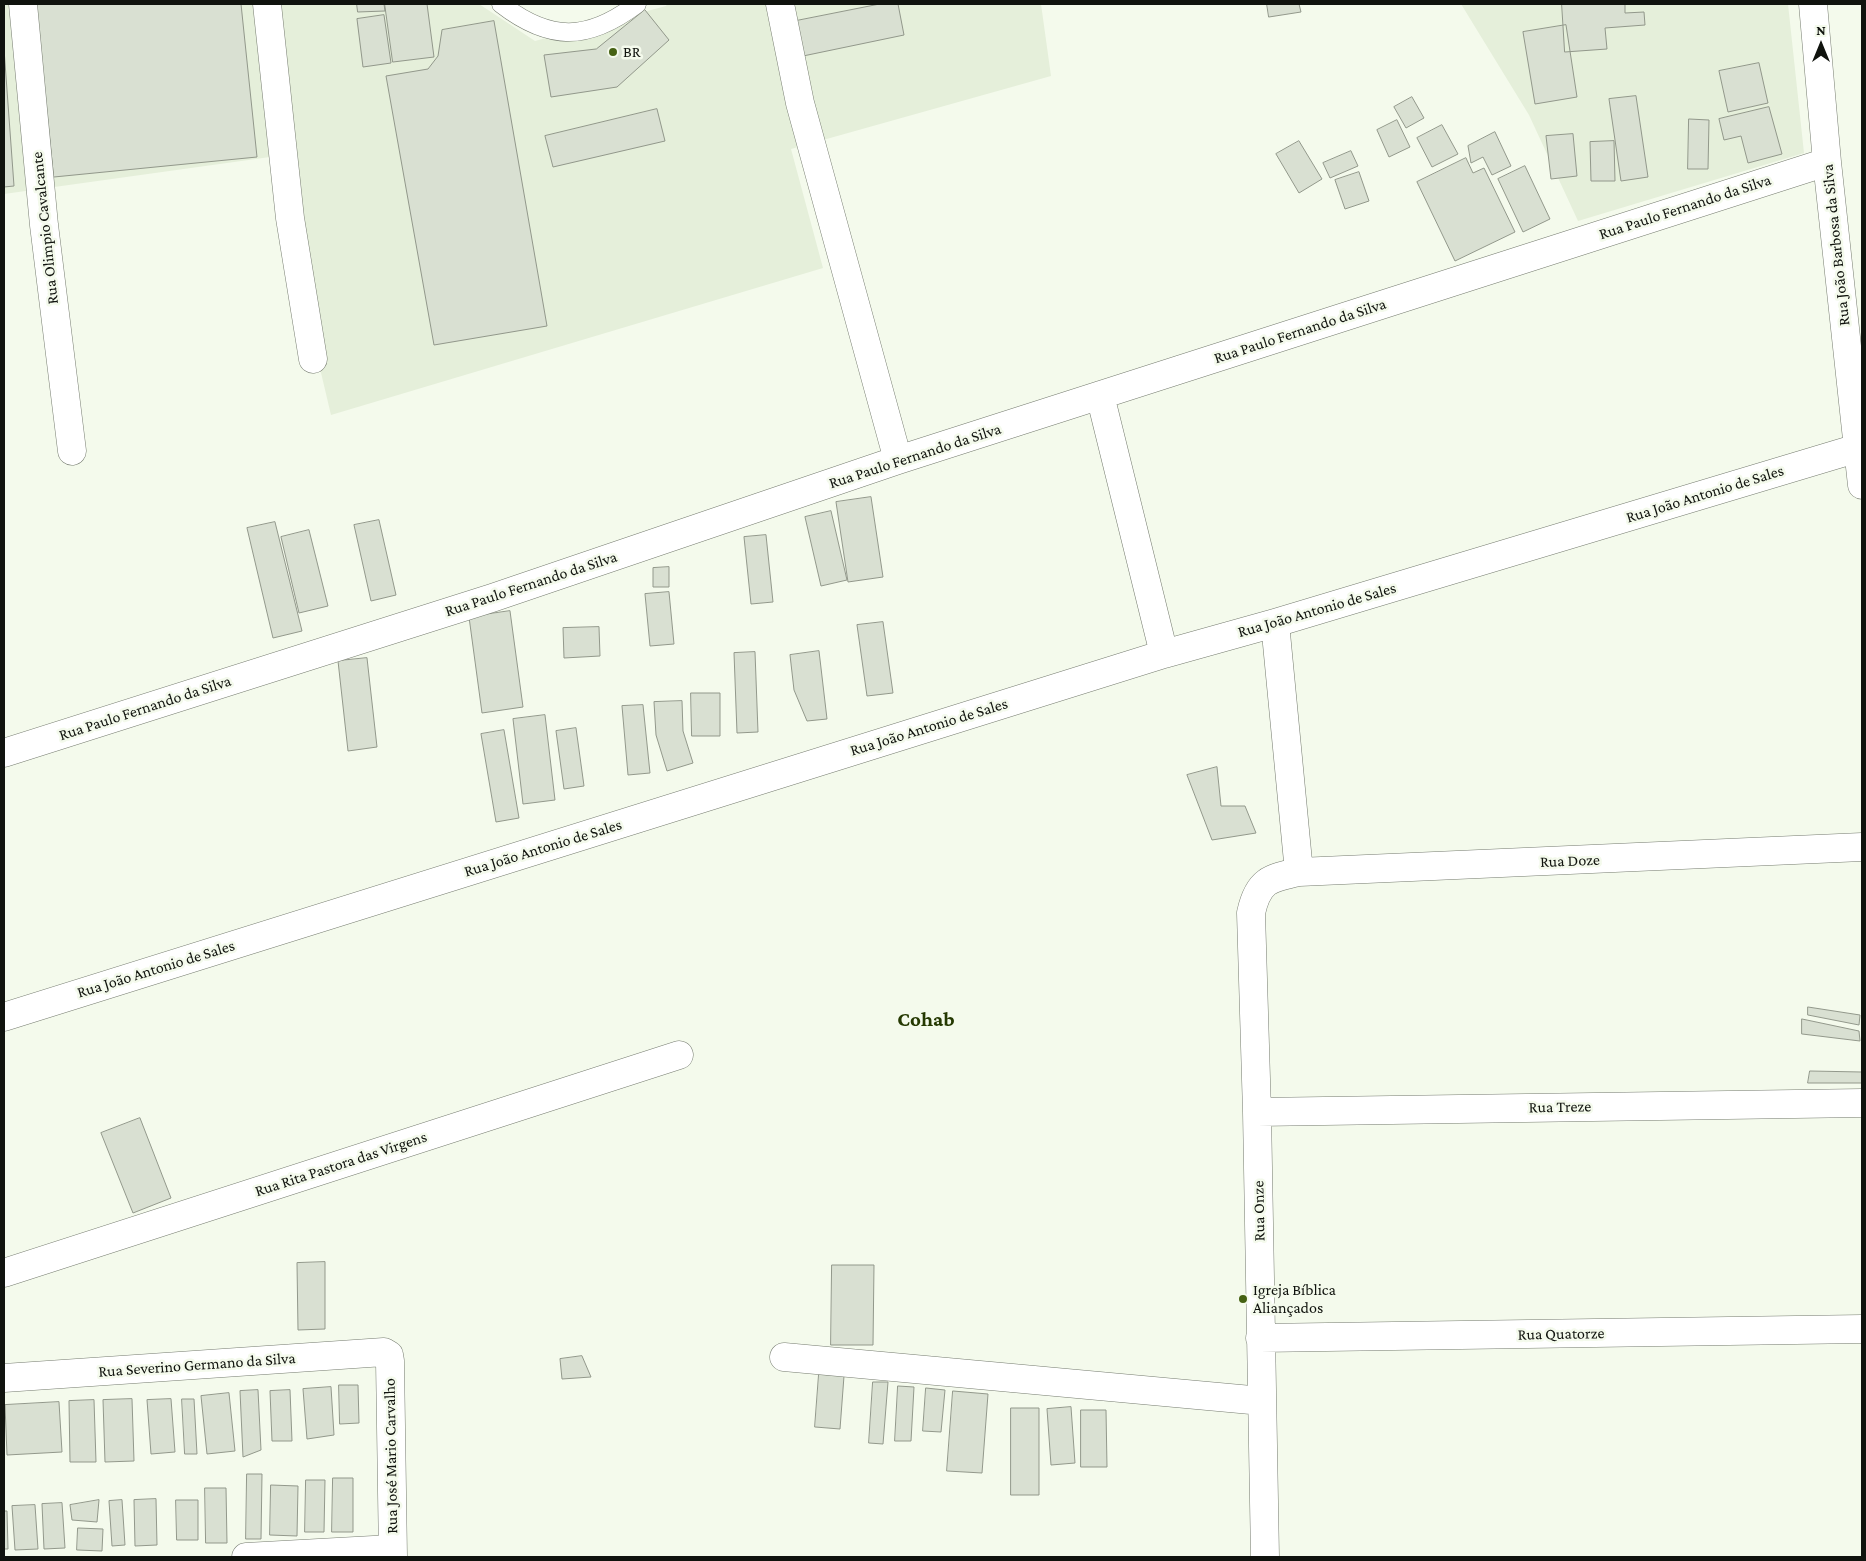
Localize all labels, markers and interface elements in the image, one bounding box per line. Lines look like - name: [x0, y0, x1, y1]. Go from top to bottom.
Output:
- north arrow: [1796, 20, 1846, 70]
- text: N: [1816, 22, 1826, 38]
- place label: BR: [623, 42, 641, 62]
- marker: BR: [607, 46, 619, 58]
- street label: Rua Olimpio Cavalcante: [27, 151, 63, 305]
- street label: Rua João Barbosa da Silva: [1818, 163, 1854, 327]
- street label: Rua Paulo Fernando da Silva: [1596, 170, 1774, 244]
- street label: Rua Paulo Fernando da Silva: [1211, 294, 1389, 368]
- street label: Rua Paulo Fernando da Silva: [826, 419, 1004, 493]
- street label: Rua João Antonio de Sales: [1624, 461, 1786, 527]
- street label: Rua Paulo Fernando da Silva: [442, 547, 620, 621]
- street label: Rua João Antonio de Sales: [1236, 578, 1398, 642]
- street label: Rua Paulo Fernando da Silva: [56, 671, 234, 745]
- street label: Rua João Antonio de Sales: [848, 694, 1010, 760]
- street label: Rua João Antonio de Sales: [462, 815, 624, 881]
- street label: Rua Doze: [1540, 850, 1600, 872]
- street label: Rua João Antonio de Sales: [75, 936, 237, 1002]
- district label: Cohab: [897, 1007, 955, 1033]
- street label: Rua Treze: [1529, 1097, 1591, 1117]
- street label: Rua Rita Pastora das Virgens: [253, 1127, 429, 1201]
- street label: Rua Onze: [1249, 1180, 1269, 1242]
- place label: Igreja Bíblica Aliançados: [1253, 1280, 1336, 1318]
- marker: Igreja Bíblica Aliançados: [1237, 1293, 1249, 1305]
- street label: Rua Quatorze: [1517, 1324, 1605, 1344]
- street label: Rua Severino Germano da Silva: [98, 1349, 296, 1381]
- street label: Rua José Mario Carvalho: [380, 1378, 402, 1534]

